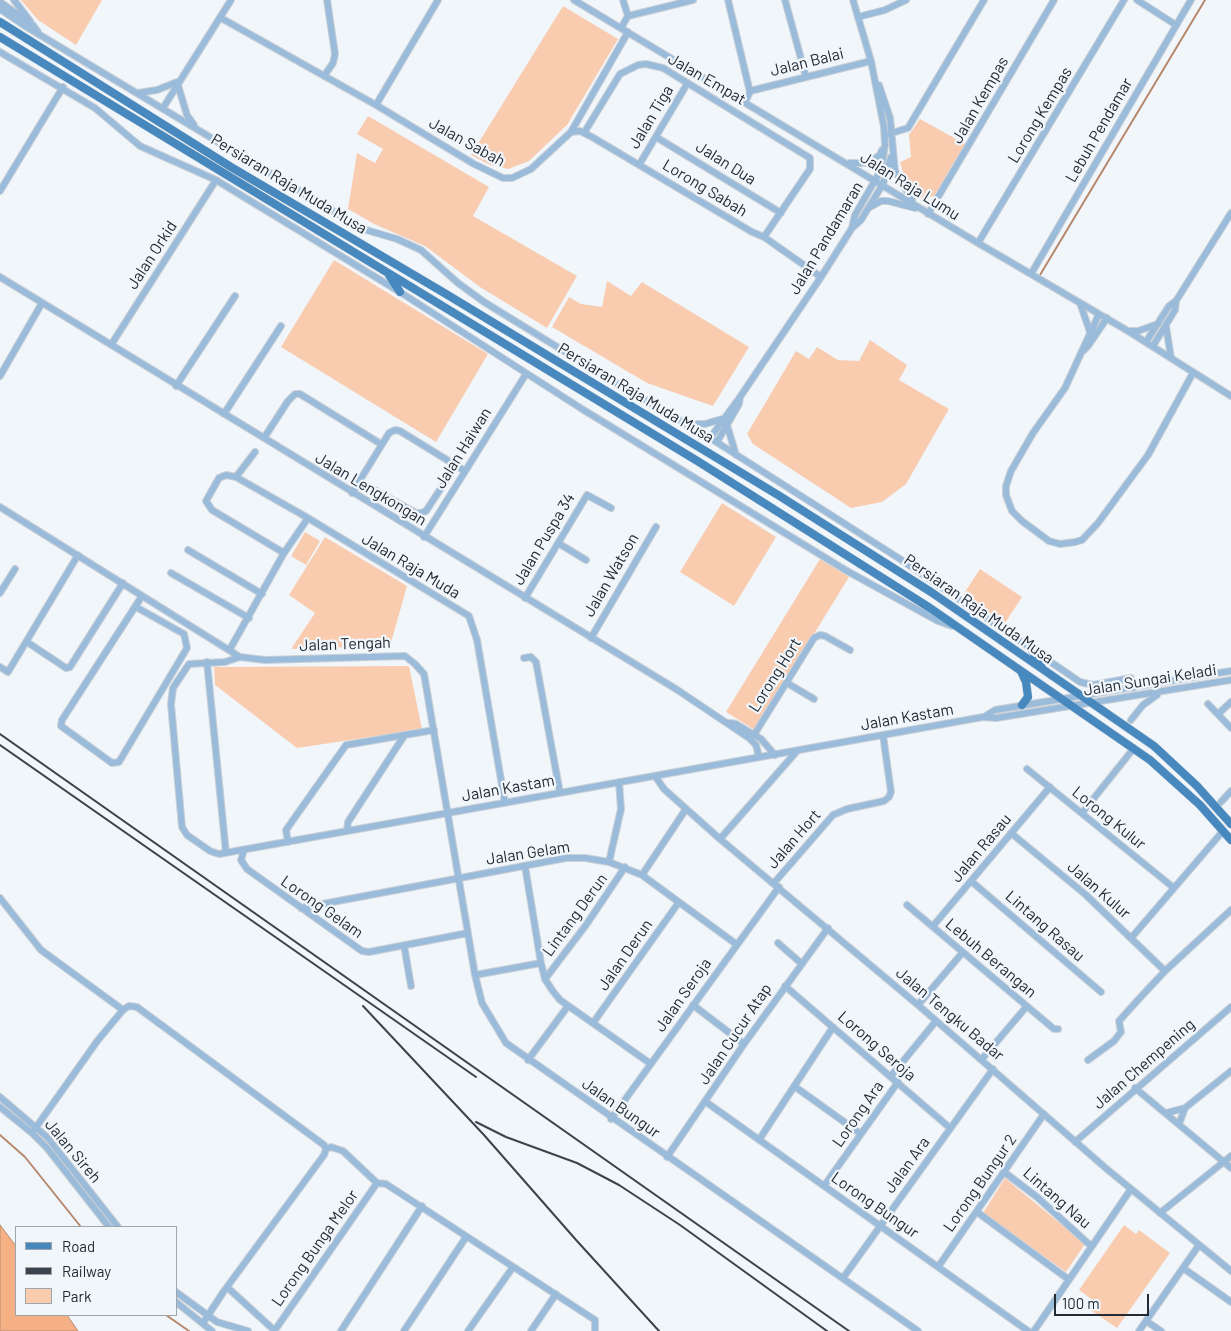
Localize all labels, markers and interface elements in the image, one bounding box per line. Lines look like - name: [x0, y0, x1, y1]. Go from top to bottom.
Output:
- street label: Jalan Balai: [768, 44, 846, 80]
- street label: Jalan Empat: [665, 49, 749, 109]
- street label: Jalan Kempas: [947, 53, 1013, 147]
- street label: Lorong Kempas: [1004, 63, 1076, 167]
- street label: Lebuh Pendamar: [1061, 74, 1137, 186]
- street label: Jalan Tiga: [625, 82, 677, 152]
- street label: Jalan Sabah: [426, 113, 508, 171]
- street label: Persiaran Raja Muda Musa: [208, 130, 370, 238]
- street label: Jalan Dua: [692, 137, 760, 189]
- street label: Jalan Raja Lumu: [857, 148, 963, 224]
- street label: Lorong Sabah: [659, 155, 751, 221]
- street label: Jalan Pandamaran: [785, 178, 867, 298]
- street label: Jalan Orkid: [123, 217, 181, 293]
- street label: Persiaran Raja Muda Musa: [555, 339, 717, 447]
- street label: Jalan Haiwan: [430, 404, 496, 492]
- street label: Jalan Lengkongan: [312, 448, 430, 530]
- street label: Jalan Puspa 34: [509, 489, 579, 589]
- street label: Jalan Raja Muda: [358, 529, 464, 603]
- street label: Jalan Watson: [579, 530, 643, 620]
- street label: Persiaran Raja Muda Musa: [900, 550, 1058, 668]
- street label: Jalan Tengah: [299, 633, 391, 655]
- street label: Lorong Hort: [745, 634, 805, 716]
- street label: Jalan Sungai Keladi: [1082, 660, 1218, 700]
- street label: Jalan Kastam: [859, 699, 955, 735]
- street label: Jalan Kastam: [460, 770, 556, 806]
- street label: Lorong Kulur: [1068, 783, 1150, 853]
- street label: Jalan Hort: [763, 805, 825, 873]
- street label: Jalan Rasau: [947, 810, 1015, 886]
- street label: Jalan Gelam: [485, 837, 571, 869]
- street label: Jalan Kulur: [1063, 857, 1135, 923]
- street label: Lintang Derun: [539, 870, 611, 960]
- street label: Lorong Gelam: [277, 872, 367, 942]
- street label: Lintang Rasau: [1001, 886, 1089, 966]
- street label: Lebuh Berangan: [941, 914, 1041, 1002]
- street label: Jalan Derun: [593, 916, 657, 994]
- street label: Jalan Seroja: [651, 954, 715, 1036]
- street label: Jalan Tengku Badar: [892, 963, 1008, 1065]
- street label: Jalan Cucur Atap: [694, 980, 776, 1088]
- street label: Lorong Seroja: [834, 1007, 920, 1085]
- street label: Jalan Chempening: [1089, 1015, 1199, 1113]
- street label: Jalan Bungur: [578, 1074, 664, 1142]
- street label: Lorong Ara: [828, 1077, 888, 1151]
- street label: Jalan Sireh: [41, 1115, 105, 1187]
- street label: Lorong Bungur 2: [939, 1131, 1021, 1235]
- street label: Jalan Ara: [880, 1133, 934, 1197]
- street label: Lintang Nau: [1019, 1163, 1095, 1233]
- street label: Lorong Bungur: [827, 1168, 923, 1242]
- street label: Lorong Bunga Melor: [268, 1186, 362, 1310]
- legend: [15, 1226, 178, 1316]
- text: Road: [62, 1237, 95, 1255]
- text: Railway: [62, 1262, 111, 1280]
- scale bar: [1056, 1284, 1151, 1316]
- text: Park: [62, 1287, 91, 1305]
- text: 100 m: [1062, 1294, 1100, 1312]

